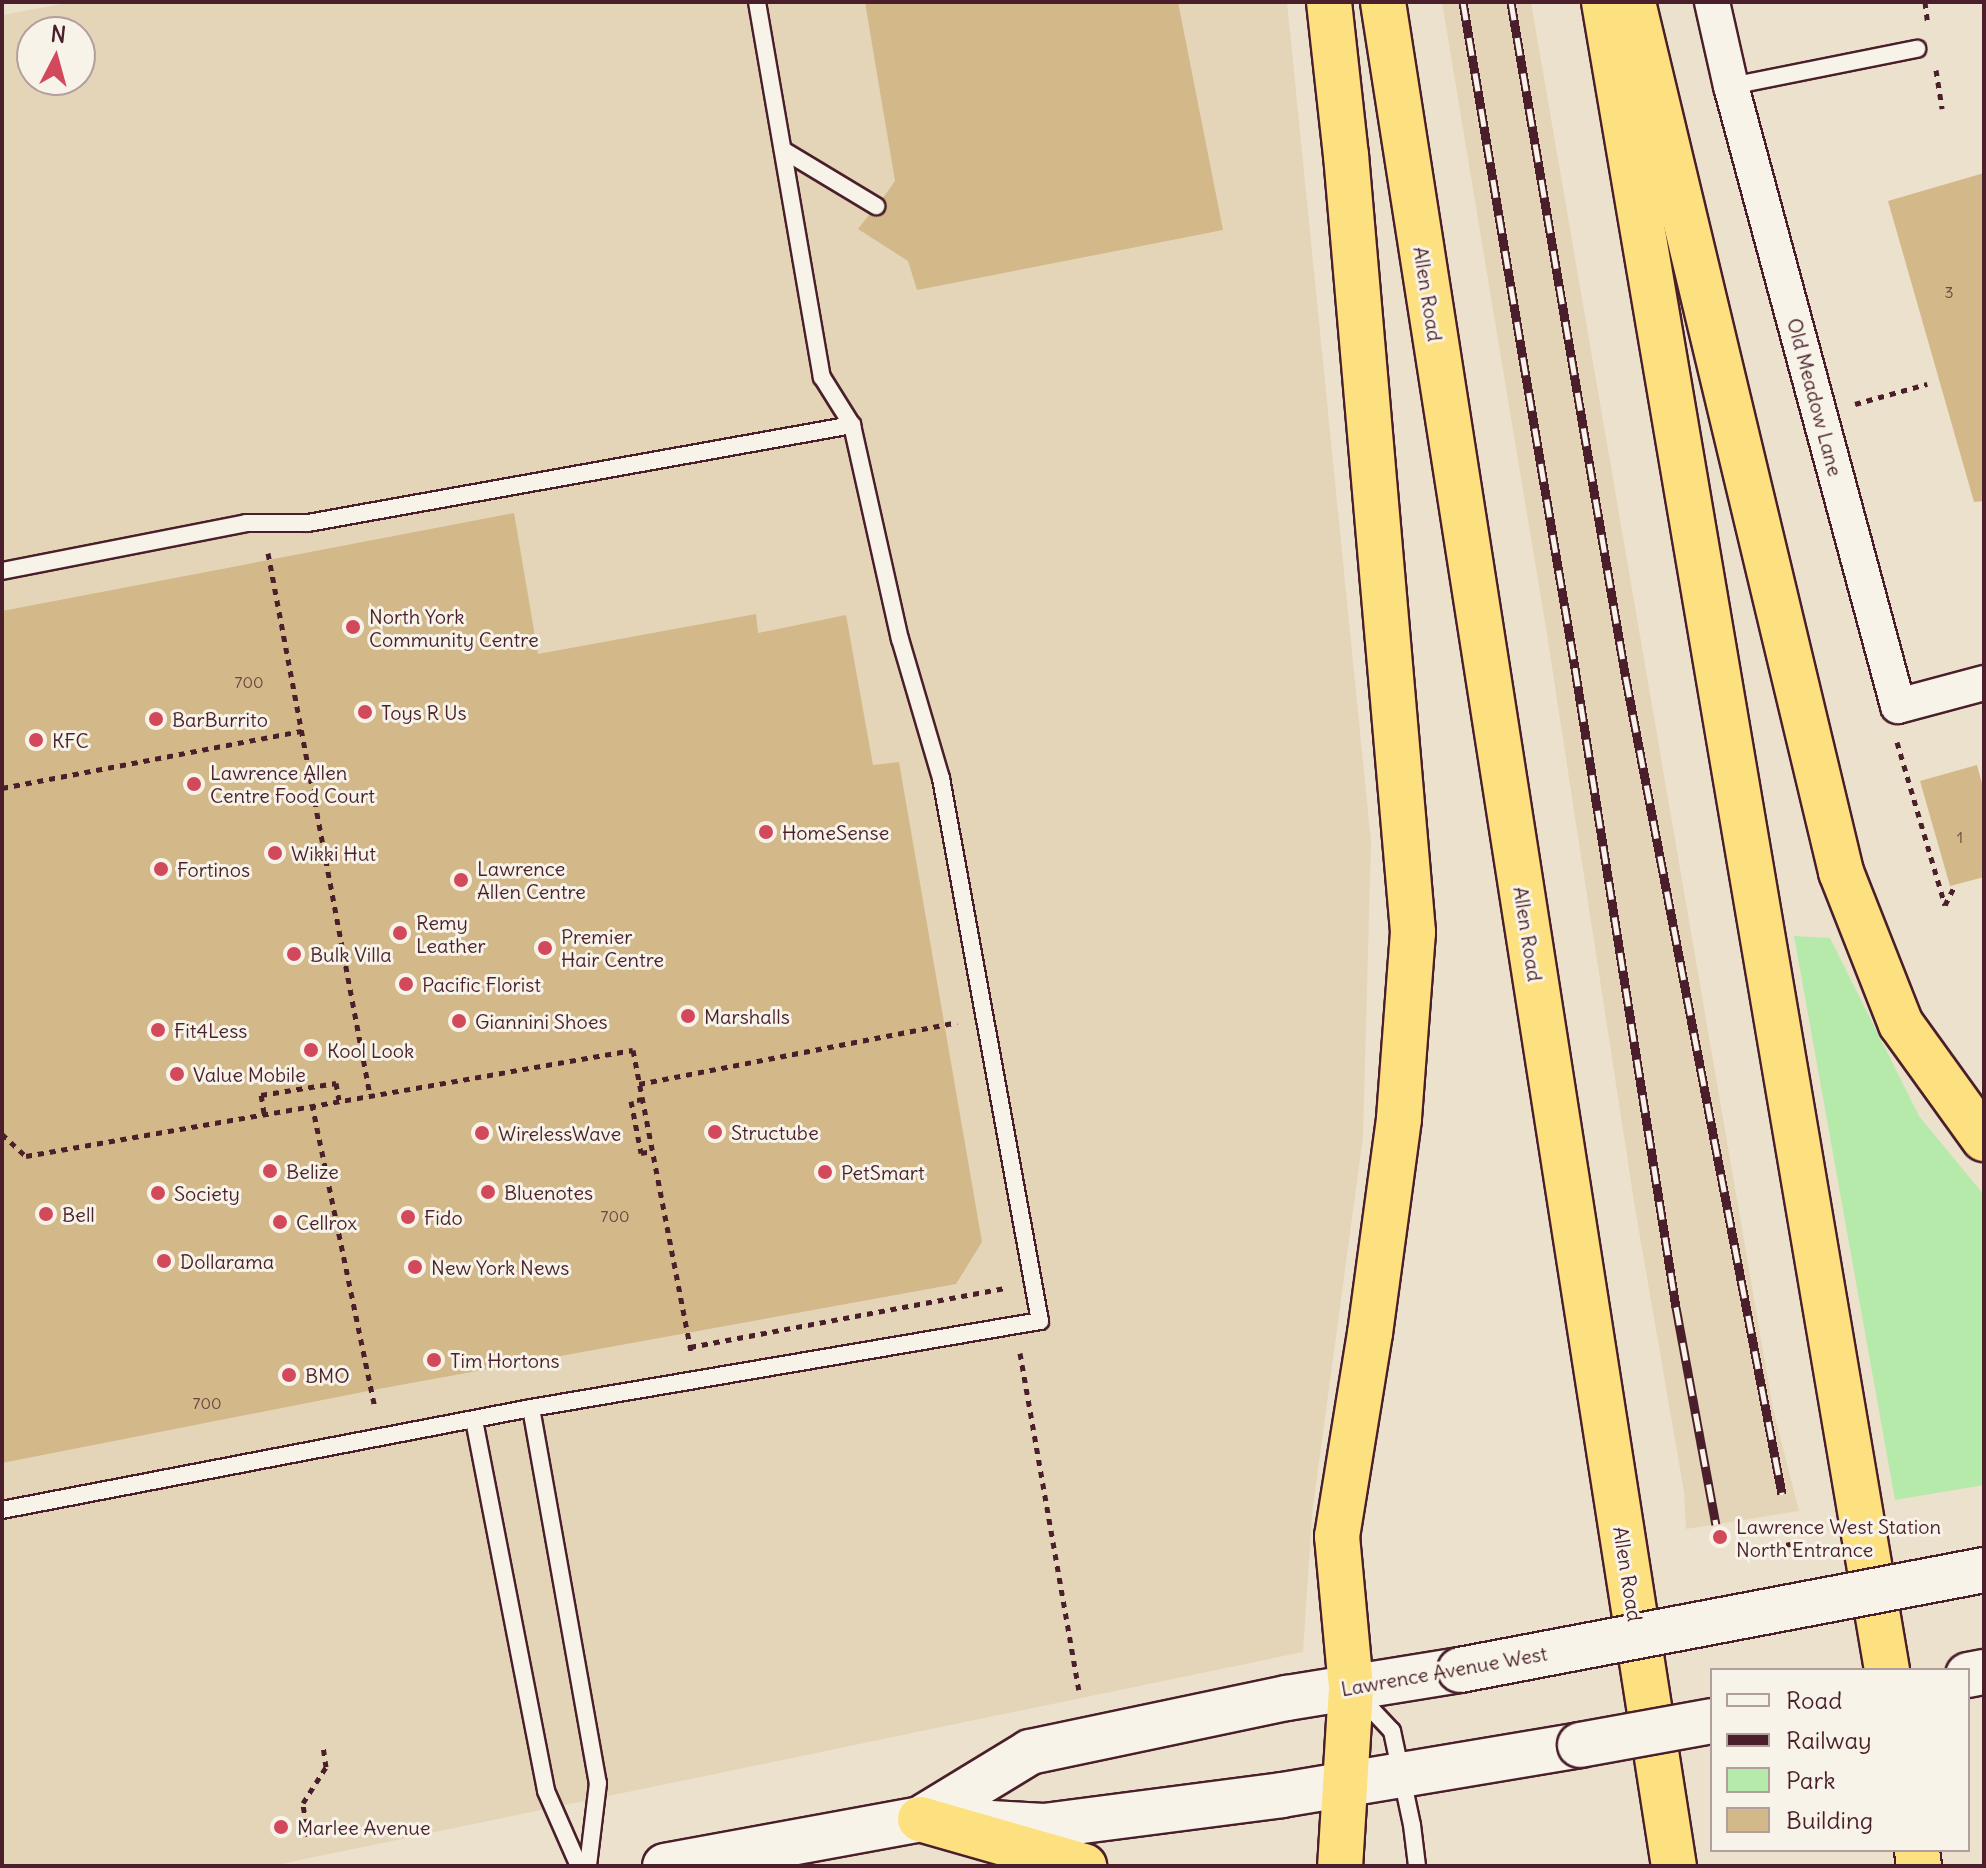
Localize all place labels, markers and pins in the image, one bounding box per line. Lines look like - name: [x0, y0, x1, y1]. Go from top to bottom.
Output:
- place label: North York Community Centre: [369, 604, 539, 651]
- marker: North York Community Centre: [344, 618, 362, 636]
- place label: Toys R Us: [381, 700, 467, 724]
- marker: Toys R Us: [356, 703, 374, 721]
- place label: BarBurrito: [172, 707, 268, 731]
- marker: BarBurrito: [147, 710, 165, 728]
- place label: KFC: [52, 728, 89, 752]
- marker: KFC: [27, 731, 45, 749]
- place label: Lawrence Allen Centre Food Court: [210, 760, 375, 807]
- marker: Lawrence Allen Centre Food Court: [185, 775, 203, 793]
- place label: HomeSense: [782, 820, 889, 844]
- marker: HomeSense: [757, 823, 775, 841]
- place label: Wikki Hut: [291, 841, 376, 865]
- marker: Wikki Hut: [266, 844, 284, 862]
- place label: Lawrence Allen Centre: [477, 856, 586, 903]
- place label: Fortinos: [177, 857, 250, 881]
- marker: Fortinos: [152, 860, 170, 878]
- marker: Lawrence Allen Centre: [452, 871, 470, 889]
- place label: Remy Leather: [416, 910, 486, 957]
- marker: Remy Leather: [391, 924, 409, 942]
- place label: Premier Hair Centre: [561, 924, 664, 971]
- marker: Premier Hair Centre: [536, 939, 554, 957]
- place label: Bulk Villa: [310, 942, 392, 966]
- marker: Bulk Villa: [285, 945, 303, 963]
- place label: Pacific Florist: [422, 972, 541, 996]
- marker: Pacific Florist: [397, 975, 415, 993]
- place label: Marshalls: [704, 1004, 790, 1028]
- marker: Marshalls: [679, 1007, 697, 1025]
- place label: Giannini Shoes: [475, 1009, 608, 1033]
- marker: Giannini Shoes: [450, 1012, 468, 1030]
- place label: Fit4Less: [174, 1018, 247, 1042]
- marker: Fit4Less: [149, 1021, 167, 1039]
- place label: Kool Look: [327, 1038, 414, 1062]
- marker: Kool Look: [302, 1041, 320, 1059]
- place label: Value Mobile: [193, 1062, 306, 1086]
- marker: Value Mobile: [168, 1065, 186, 1083]
- place label: Structube: [731, 1120, 819, 1144]
- place label: WirelessWave: [498, 1121, 621, 1145]
- marker: Structube: [706, 1123, 724, 1141]
- marker: WirelessWave: [473, 1124, 491, 1142]
- place label: Belize: [286, 1159, 339, 1183]
- place label: PetSmart: [841, 1160, 925, 1184]
- marker: Belize: [261, 1162, 279, 1180]
- marker: PetSmart: [816, 1163, 834, 1181]
- place label: Bluenotes: [504, 1180, 593, 1204]
- place label: Society: [174, 1181, 240, 1205]
- marker: Bluenotes: [479, 1183, 497, 1201]
- marker: Society: [149, 1184, 167, 1202]
- place label: Bell: [62, 1202, 95, 1226]
- marker: Bell: [37, 1205, 55, 1223]
- place label: Fido: [424, 1205, 463, 1229]
- marker: Fido: [399, 1208, 417, 1226]
- place label: Cellrox: [296, 1210, 357, 1234]
- marker: Cellrox: [271, 1213, 289, 1231]
- place label: Dollarama: [180, 1249, 274, 1273]
- marker: Dollarama: [155, 1252, 173, 1270]
- place label: New York News: [431, 1255, 569, 1279]
- marker: New York News: [406, 1258, 424, 1276]
- place label: Tim Hortons: [450, 1348, 560, 1372]
- marker: Tim Hortons: [425, 1351, 443, 1369]
- place label: BMO: [305, 1363, 350, 1387]
- marker: BMO: [280, 1366, 298, 1384]
- place label: Lawrence West Station North Entrance: [1736, 1514, 1941, 1561]
- marker: Lawrence West Station North Entrance: [1711, 1528, 1729, 1546]
- place label: Marlee Avenue: [297, 1815, 430, 1839]
- marker: Marlee Avenue: [272, 1818, 290, 1836]

